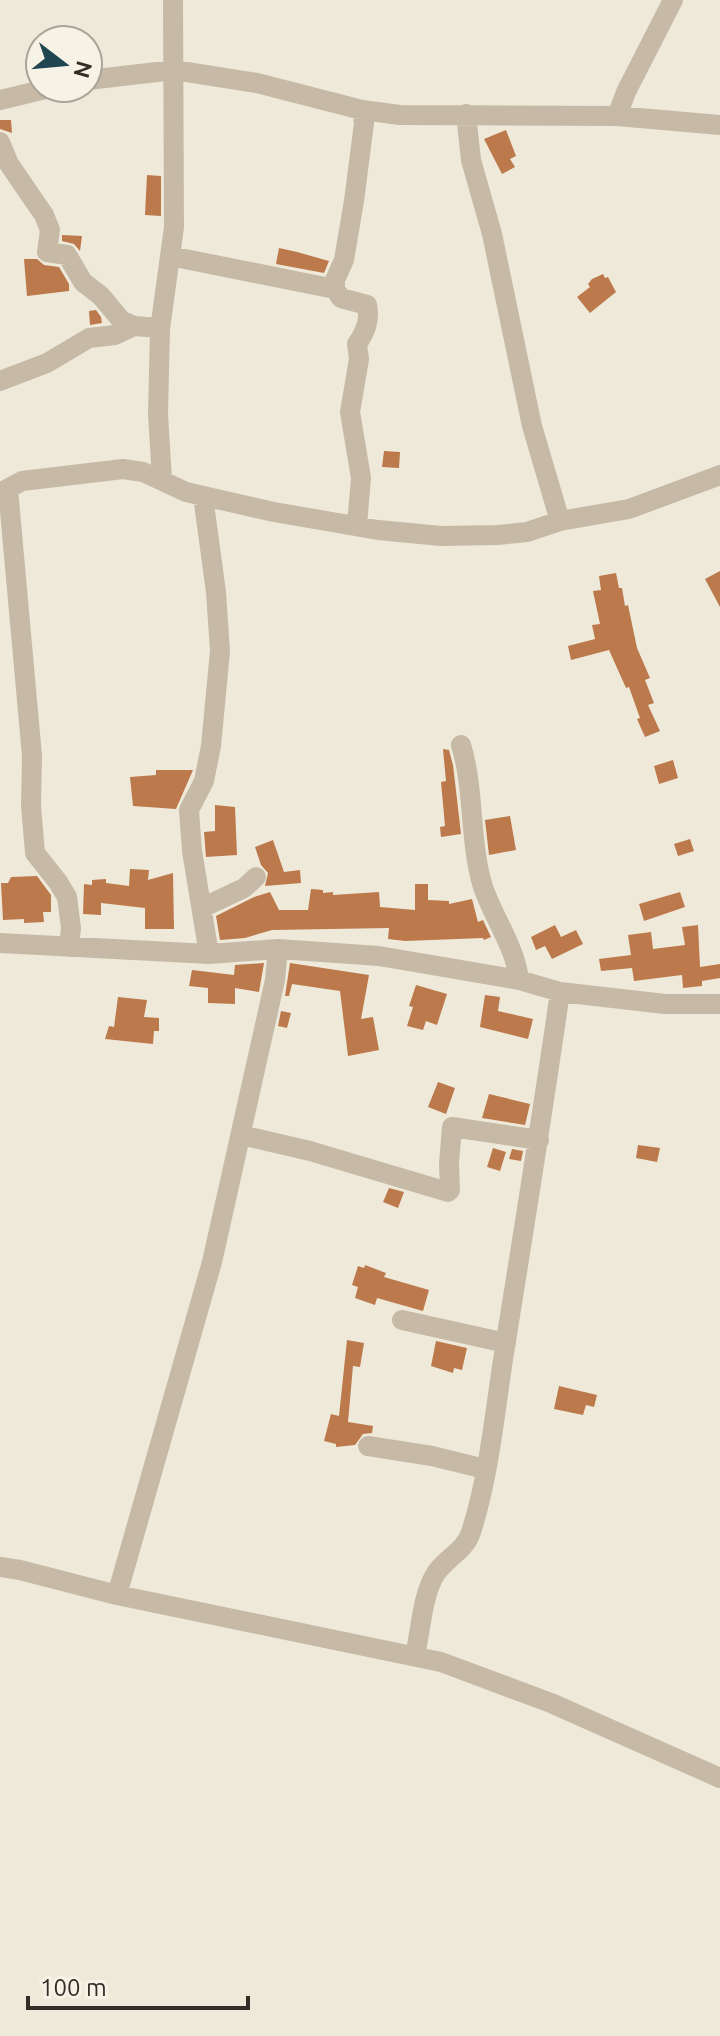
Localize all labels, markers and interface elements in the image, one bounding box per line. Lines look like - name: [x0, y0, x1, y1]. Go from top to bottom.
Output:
- north arrow: [24, 24, 104, 104]
- text: N: [69, 58, 98, 81]
- scale bar: [28, 1960, 248, 2010]
- text: 100 m: [40, 1974, 107, 2001]

